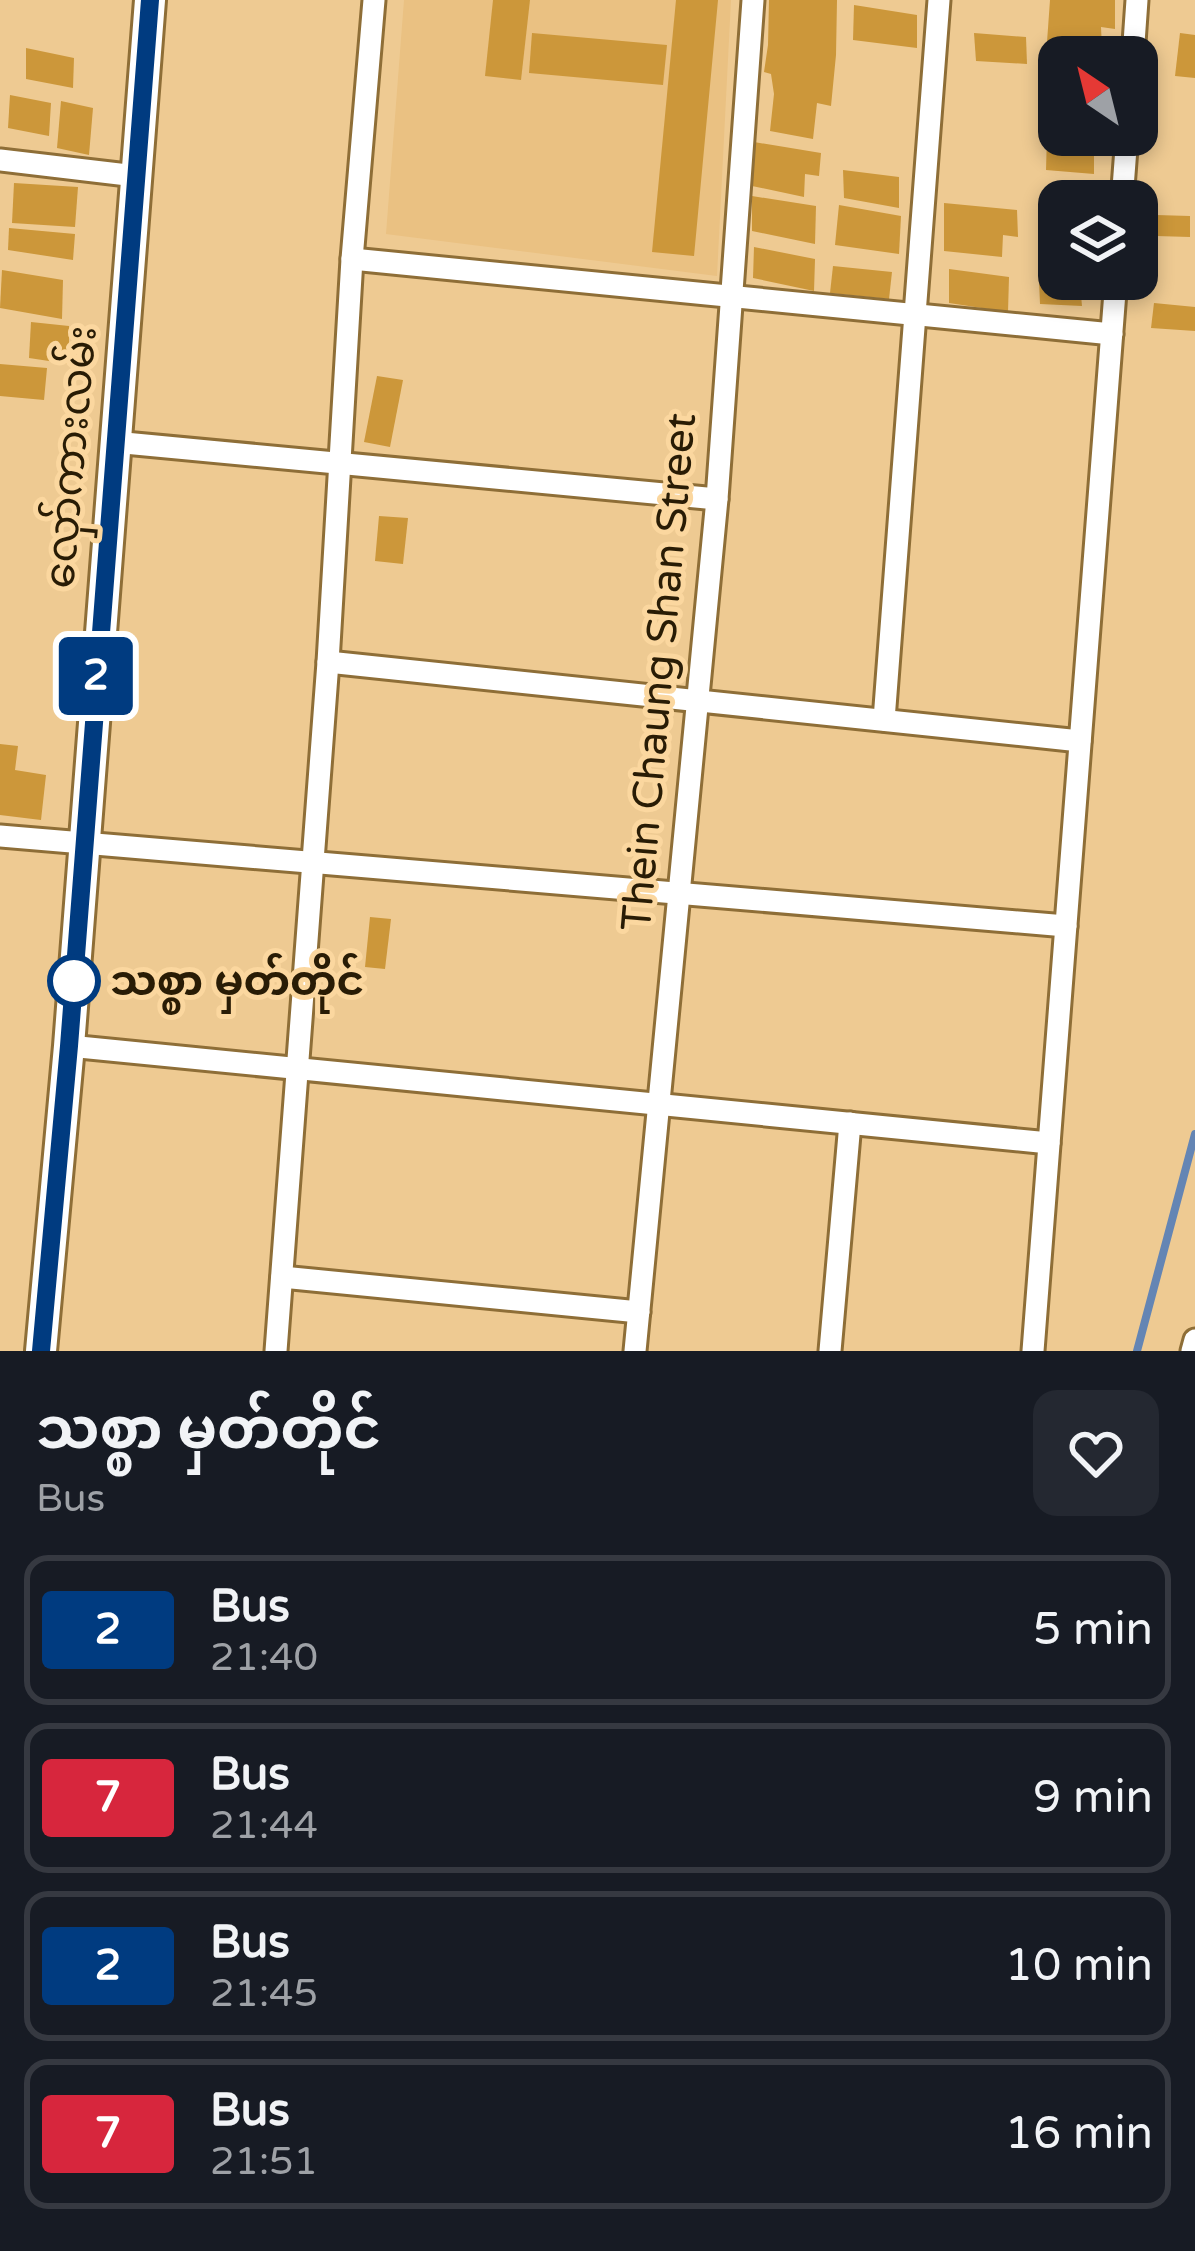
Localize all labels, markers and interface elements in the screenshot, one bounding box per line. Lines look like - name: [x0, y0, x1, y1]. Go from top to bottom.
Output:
- north arrow: [1038, 36, 1158, 156]
- map controls: [1038, 36, 1158, 300]
- button: layers: [1038, 180, 1158, 300]
- street label: လှော်ကားလမ်း: [31, 323, 116, 591]
- street label: Thein Chaung Shan Street: [611, 411, 707, 933]
- line badge: 2: [57, 637, 135, 715]
- text: 2: [83, 650, 109, 701]
- place label: သစ္စာ မှတ်တိုင်: [110, 953, 364, 1015]
- marker: သစ္စာ မှတ်တိုင်: [49, 956, 99, 1006]
- button: heart: [1033, 1390, 1159, 1516]
- text: သစ္စာ မှတ်တိုင်: [36, 1396, 381, 1464]
- text: Bus: [36, 1475, 105, 1522]
- text: Bus: [210, 1580, 290, 1634]
- text: 5 min: [1033, 1603, 1153, 1657]
- text: 2: [95, 1604, 121, 1655]
- text: 21:40: [210, 1634, 318, 1681]
- text: Bus: [210, 1748, 290, 1802]
- text: 9 min: [1033, 1771, 1153, 1825]
- text: 7: [95, 1772, 121, 1823]
- text: 21:44: [210, 1802, 318, 1849]
- text: Bus: [210, 1916, 290, 1970]
- text: 10 min: [1005, 1939, 1153, 1993]
- text: 2: [95, 1940, 121, 1991]
- text: 21:45: [210, 1970, 318, 2017]
- text: Bus: [210, 2084, 290, 2138]
- text: 16 min: [1005, 2107, 1153, 2161]
- text: 7: [95, 2108, 121, 2159]
- text: 21:51: [210, 2138, 318, 2185]

